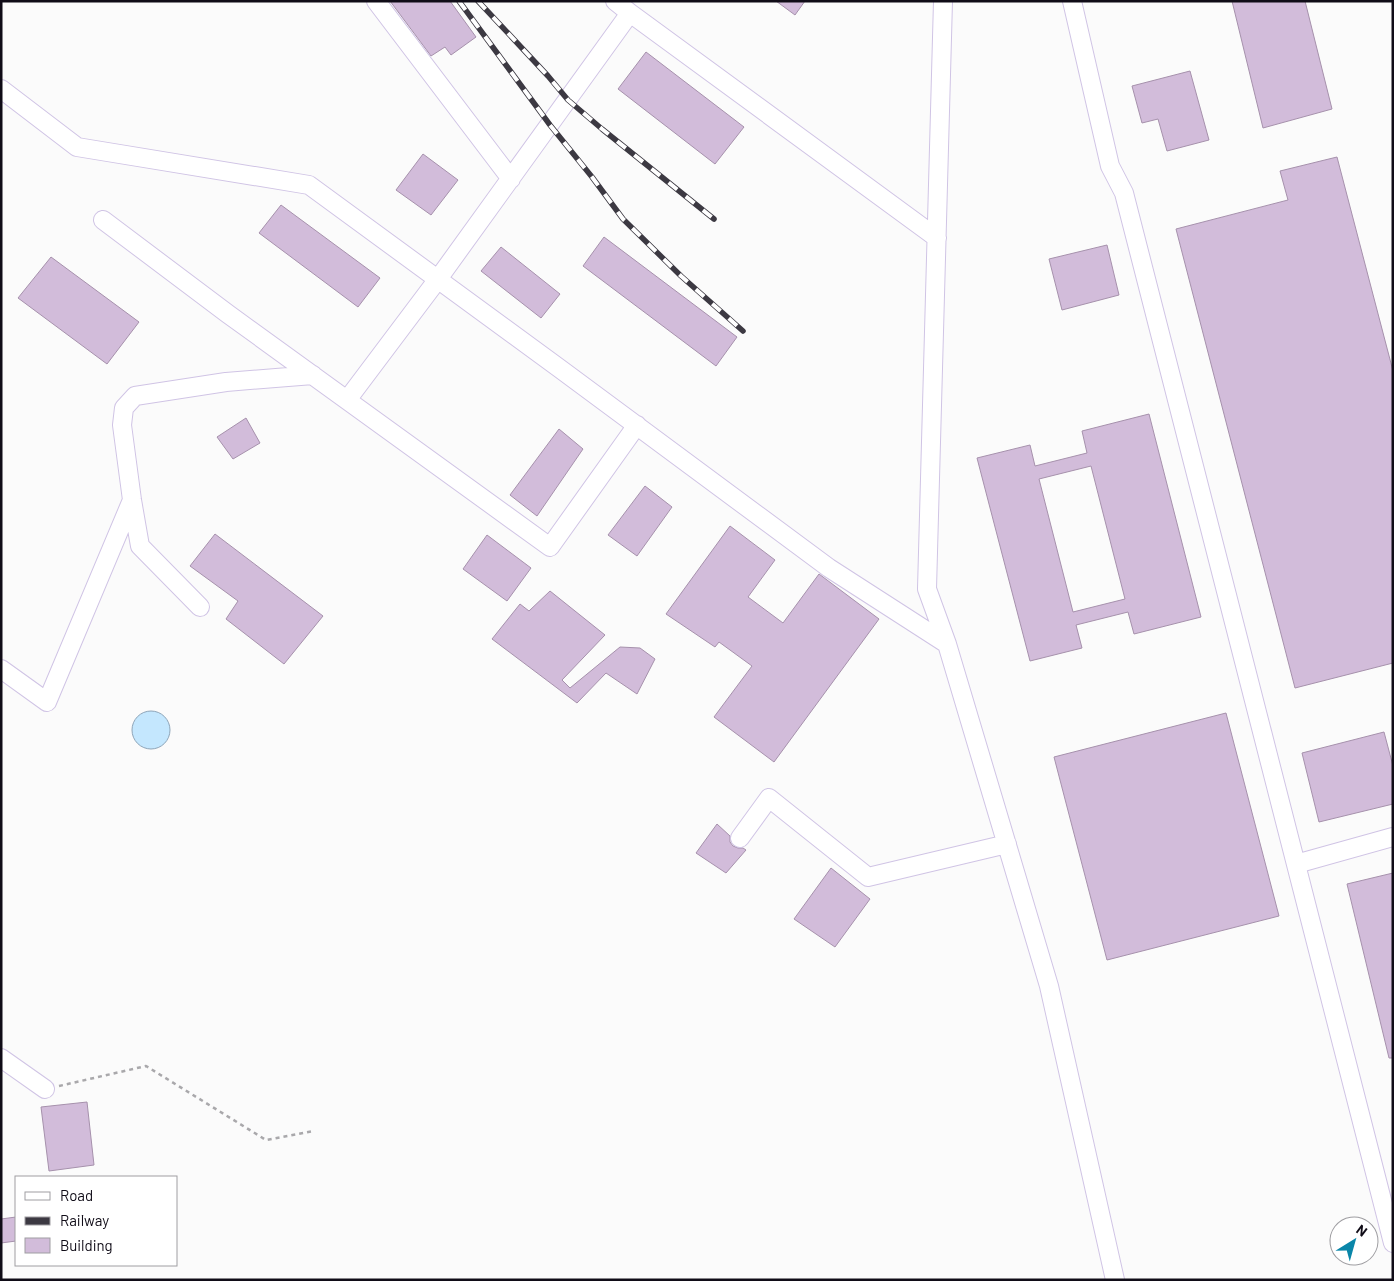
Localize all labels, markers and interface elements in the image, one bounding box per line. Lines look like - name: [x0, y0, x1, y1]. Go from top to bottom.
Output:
- legend: [15, 1176, 178, 1266]
- text: Road: [60, 1186, 93, 1204]
- text: Railway: [60, 1211, 109, 1229]
- north arrow: [1329, 1216, 1379, 1266]
- text: N: [1353, 1221, 1371, 1240]
- text: Building: [60, 1236, 113, 1254]

